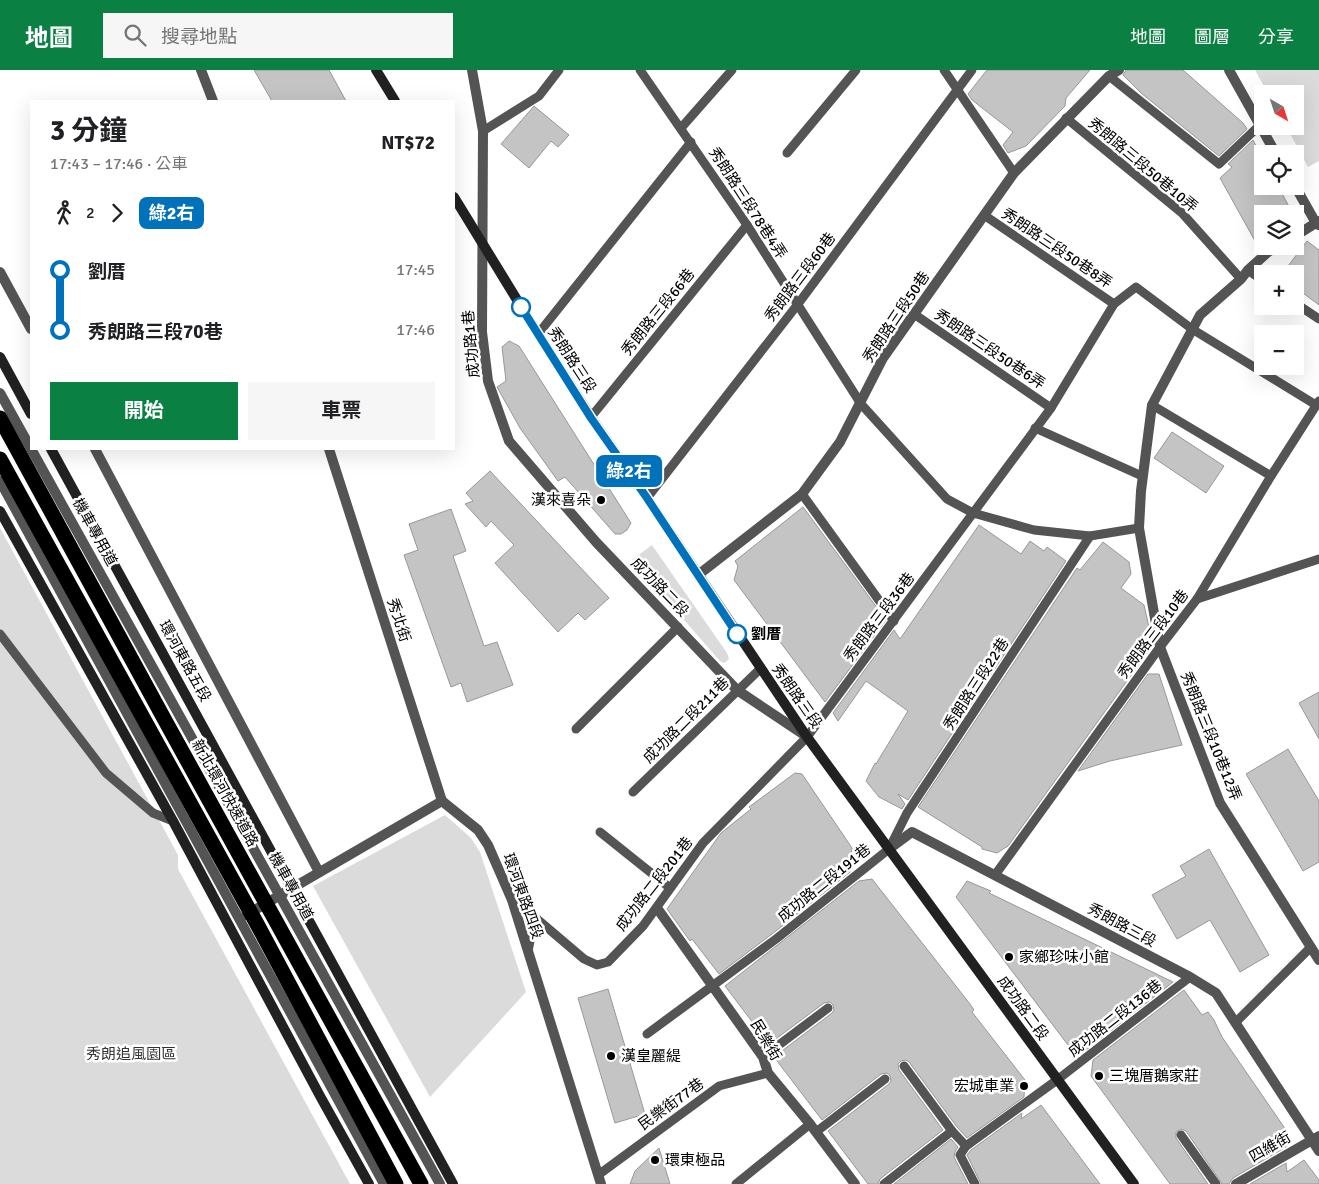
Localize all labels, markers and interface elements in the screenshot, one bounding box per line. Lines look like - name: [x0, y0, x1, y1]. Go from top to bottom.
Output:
- search box: [103, 13, 453, 58]
- icon: search: [121, 21, 149, 49]
- text: 地圖: [25, 23, 73, 53]
- text: 搜尋地點: [161, 25, 237, 49]
- text: 地圖: [1130, 26, 1166, 48]
- text: 圖層: [1194, 26, 1230, 48]
- text: 分享: [1258, 26, 1294, 48]
- north arrow: [1254, 85, 1304, 135]
- map controls: [1254, 85, 1304, 375]
- text: 3 分鐘: [50, 114, 127, 148]
- street label: 秀朗路三段50巷10弄: [1085, 114, 1201, 216]
- text: NT$72: [381, 131, 435, 155]
- street label: 秀朗路三段78巷4弄: [705, 144, 791, 262]
- button: locate: [1254, 145, 1304, 195]
- text: 17:43 – 17:46 · 公車: [50, 154, 187, 174]
- icon: walk: [50, 199, 78, 227]
- icon: forward: [103, 199, 131, 227]
- text: 綠2右: [149, 202, 194, 224]
- text: 2: [86, 203, 95, 223]
- street label: 秀朗路三段50巷8弄: [998, 204, 1116, 292]
- button: layers: [1254, 205, 1304, 255]
- street label: 秀朗路三段60巷: [761, 229, 839, 325]
- text: 劉厝: [88, 260, 126, 284]
- text: 17:45: [396, 260, 435, 280]
- street label: 秀朗路三段66巷: [618, 265, 698, 359]
- button: +: [1254, 265, 1304, 315]
- street label: 秀朗路三段50巷: [859, 268, 933, 366]
- unlabelled marker: [511, 297, 531, 317]
- street label: 秀朗路三段50巷6弄: [931, 305, 1049, 393]
- street label: 成功路1巷: [459, 309, 483, 379]
- text: 秀朗路三段70巷: [88, 320, 223, 344]
- text: 17:46: [396, 320, 435, 340]
- street label: 秀朗路三段: [544, 324, 600, 396]
- button: −: [1254, 325, 1304, 375]
- button: 開始: [50, 382, 238, 440]
- button: 車票: [248, 382, 435, 440]
- line badge: 綠2右: [600, 455, 658, 487]
- text: 綠2右: [606, 460, 652, 482]
- place label: 漢來喜朵: [531, 491, 591, 509]
- marker: 漢來喜朵: [595, 494, 607, 506]
- street label: 機車專用道: [69, 495, 121, 569]
- street label: 成功路二段: [627, 554, 693, 620]
- street label: 秀朗路三段36巷: [840, 569, 918, 665]
- street label: 秀朗路三段10巷: [1114, 586, 1192, 682]
- street label: 秀北街: [383, 596, 415, 644]
- street label: 環河東路五段: [155, 617, 215, 705]
- marker: 劉厝: [727, 624, 747, 644]
- place label: 劉厝: [751, 625, 781, 643]
- street label: 秀朗路三段22巷: [940, 635, 1012, 733]
- street label: 秀朗路三段: [768, 660, 826, 732]
- street label: 秀朗路三段10巷12弄: [1177, 669, 1245, 803]
- street label: 成功路二段211巷: [639, 673, 733, 767]
- street label: 新北環河快速道路: [188, 736, 262, 850]
- street label: 成功路二段201巷: [612, 833, 696, 935]
- street label: 成功路二段191巷: [774, 840, 874, 926]
- street label: 機車專用道: [265, 849, 317, 923]
- street label: 環河東路四段: [499, 851, 547, 941]
- street label: 秀朗路三段: [1085, 899, 1159, 951]
- place label: 家鄉珍味小館: [1019, 948, 1109, 966]
- marker: 家鄉珍味小館: [1003, 951, 1015, 963]
- street label: 成功路二段: [994, 972, 1052, 1044]
- street label: 成功路二段136巷: [1064, 976, 1166, 1060]
- street label: 民樂街: [747, 1016, 785, 1064]
- park label: 秀朗追風園區: [86, 1045, 176, 1063]
- place label: 漢皇麗緹: [621, 1047, 681, 1065]
- marker: 漢皇麗緹: [605, 1050, 617, 1062]
- place label: 三塊厝鵝家莊: [1109, 1067, 1199, 1085]
- marker: 三塊厝鵝家莊: [1093, 1070, 1105, 1082]
- street label: 民樂街77巷: [635, 1074, 707, 1134]
- place label: 宏城車業: [954, 1077, 1014, 1095]
- marker: 宏城車業: [1018, 1080, 1030, 1092]
- street label: 四維街: [1246, 1128, 1294, 1166]
- place label: 環東極品: [665, 1151, 725, 1169]
- marker: 環東極品: [649, 1154, 661, 1166]

